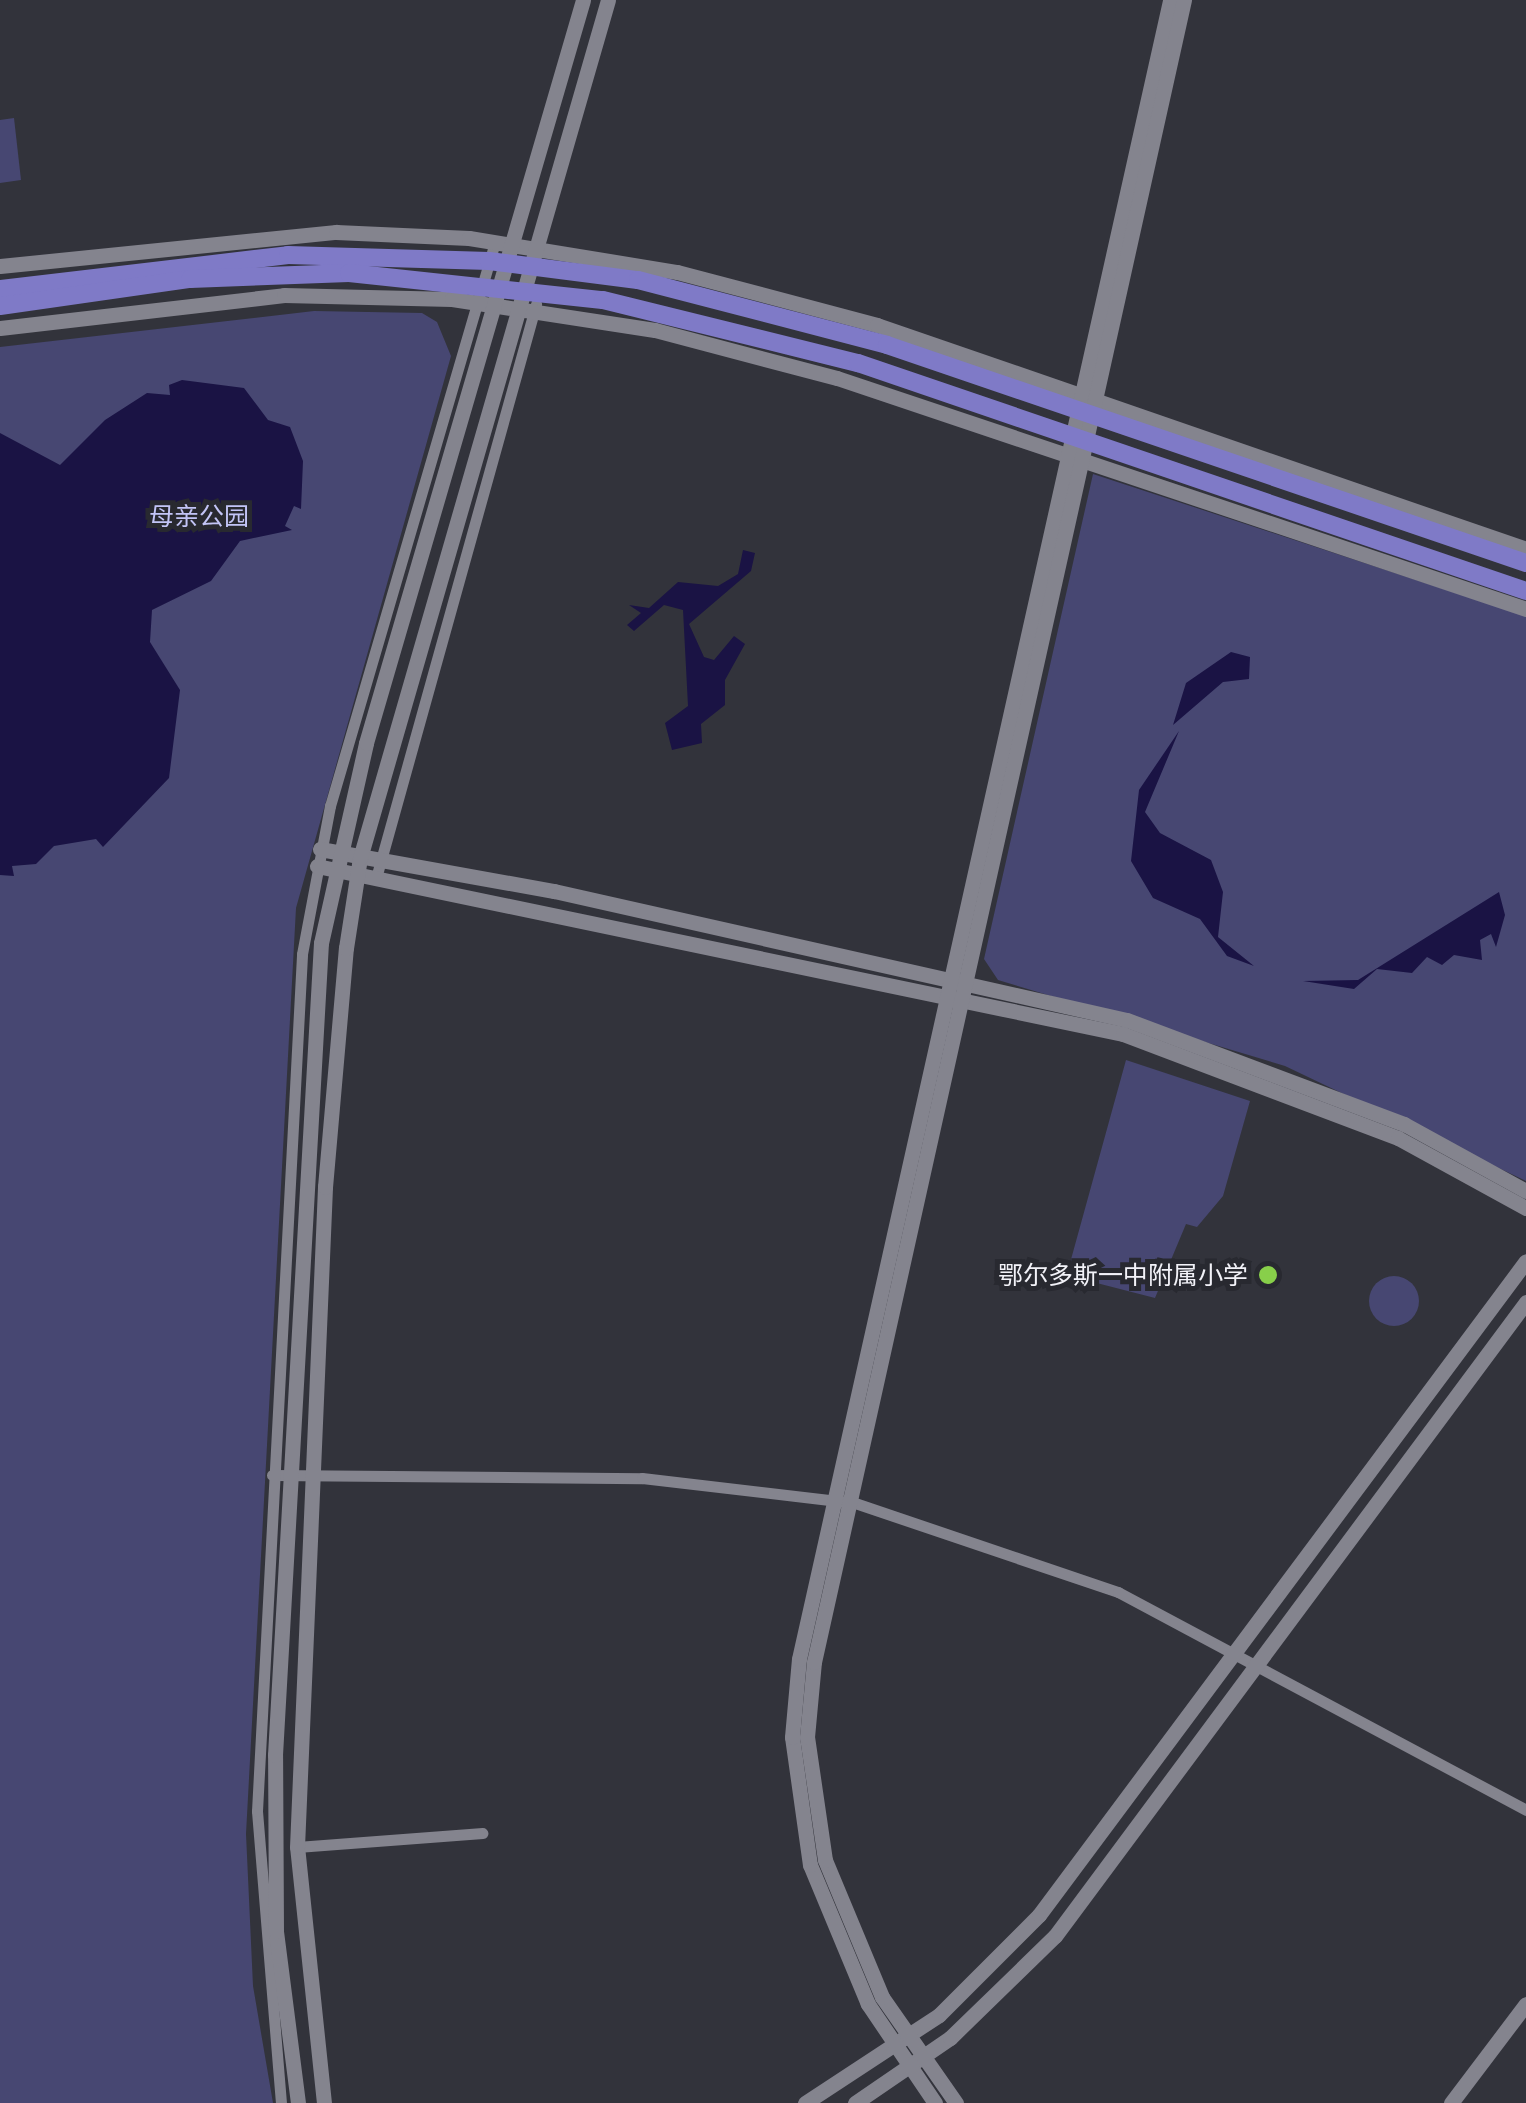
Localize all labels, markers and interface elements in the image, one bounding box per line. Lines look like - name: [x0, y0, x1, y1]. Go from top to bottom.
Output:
- park label: 母亲公园: [149, 501, 249, 531]
- place label: 鄂尔多斯一中附属小学: [998, 1260, 1248, 1290]
- marker: 鄂尔多斯一中附属小学: [1257, 1264, 1279, 1286]

